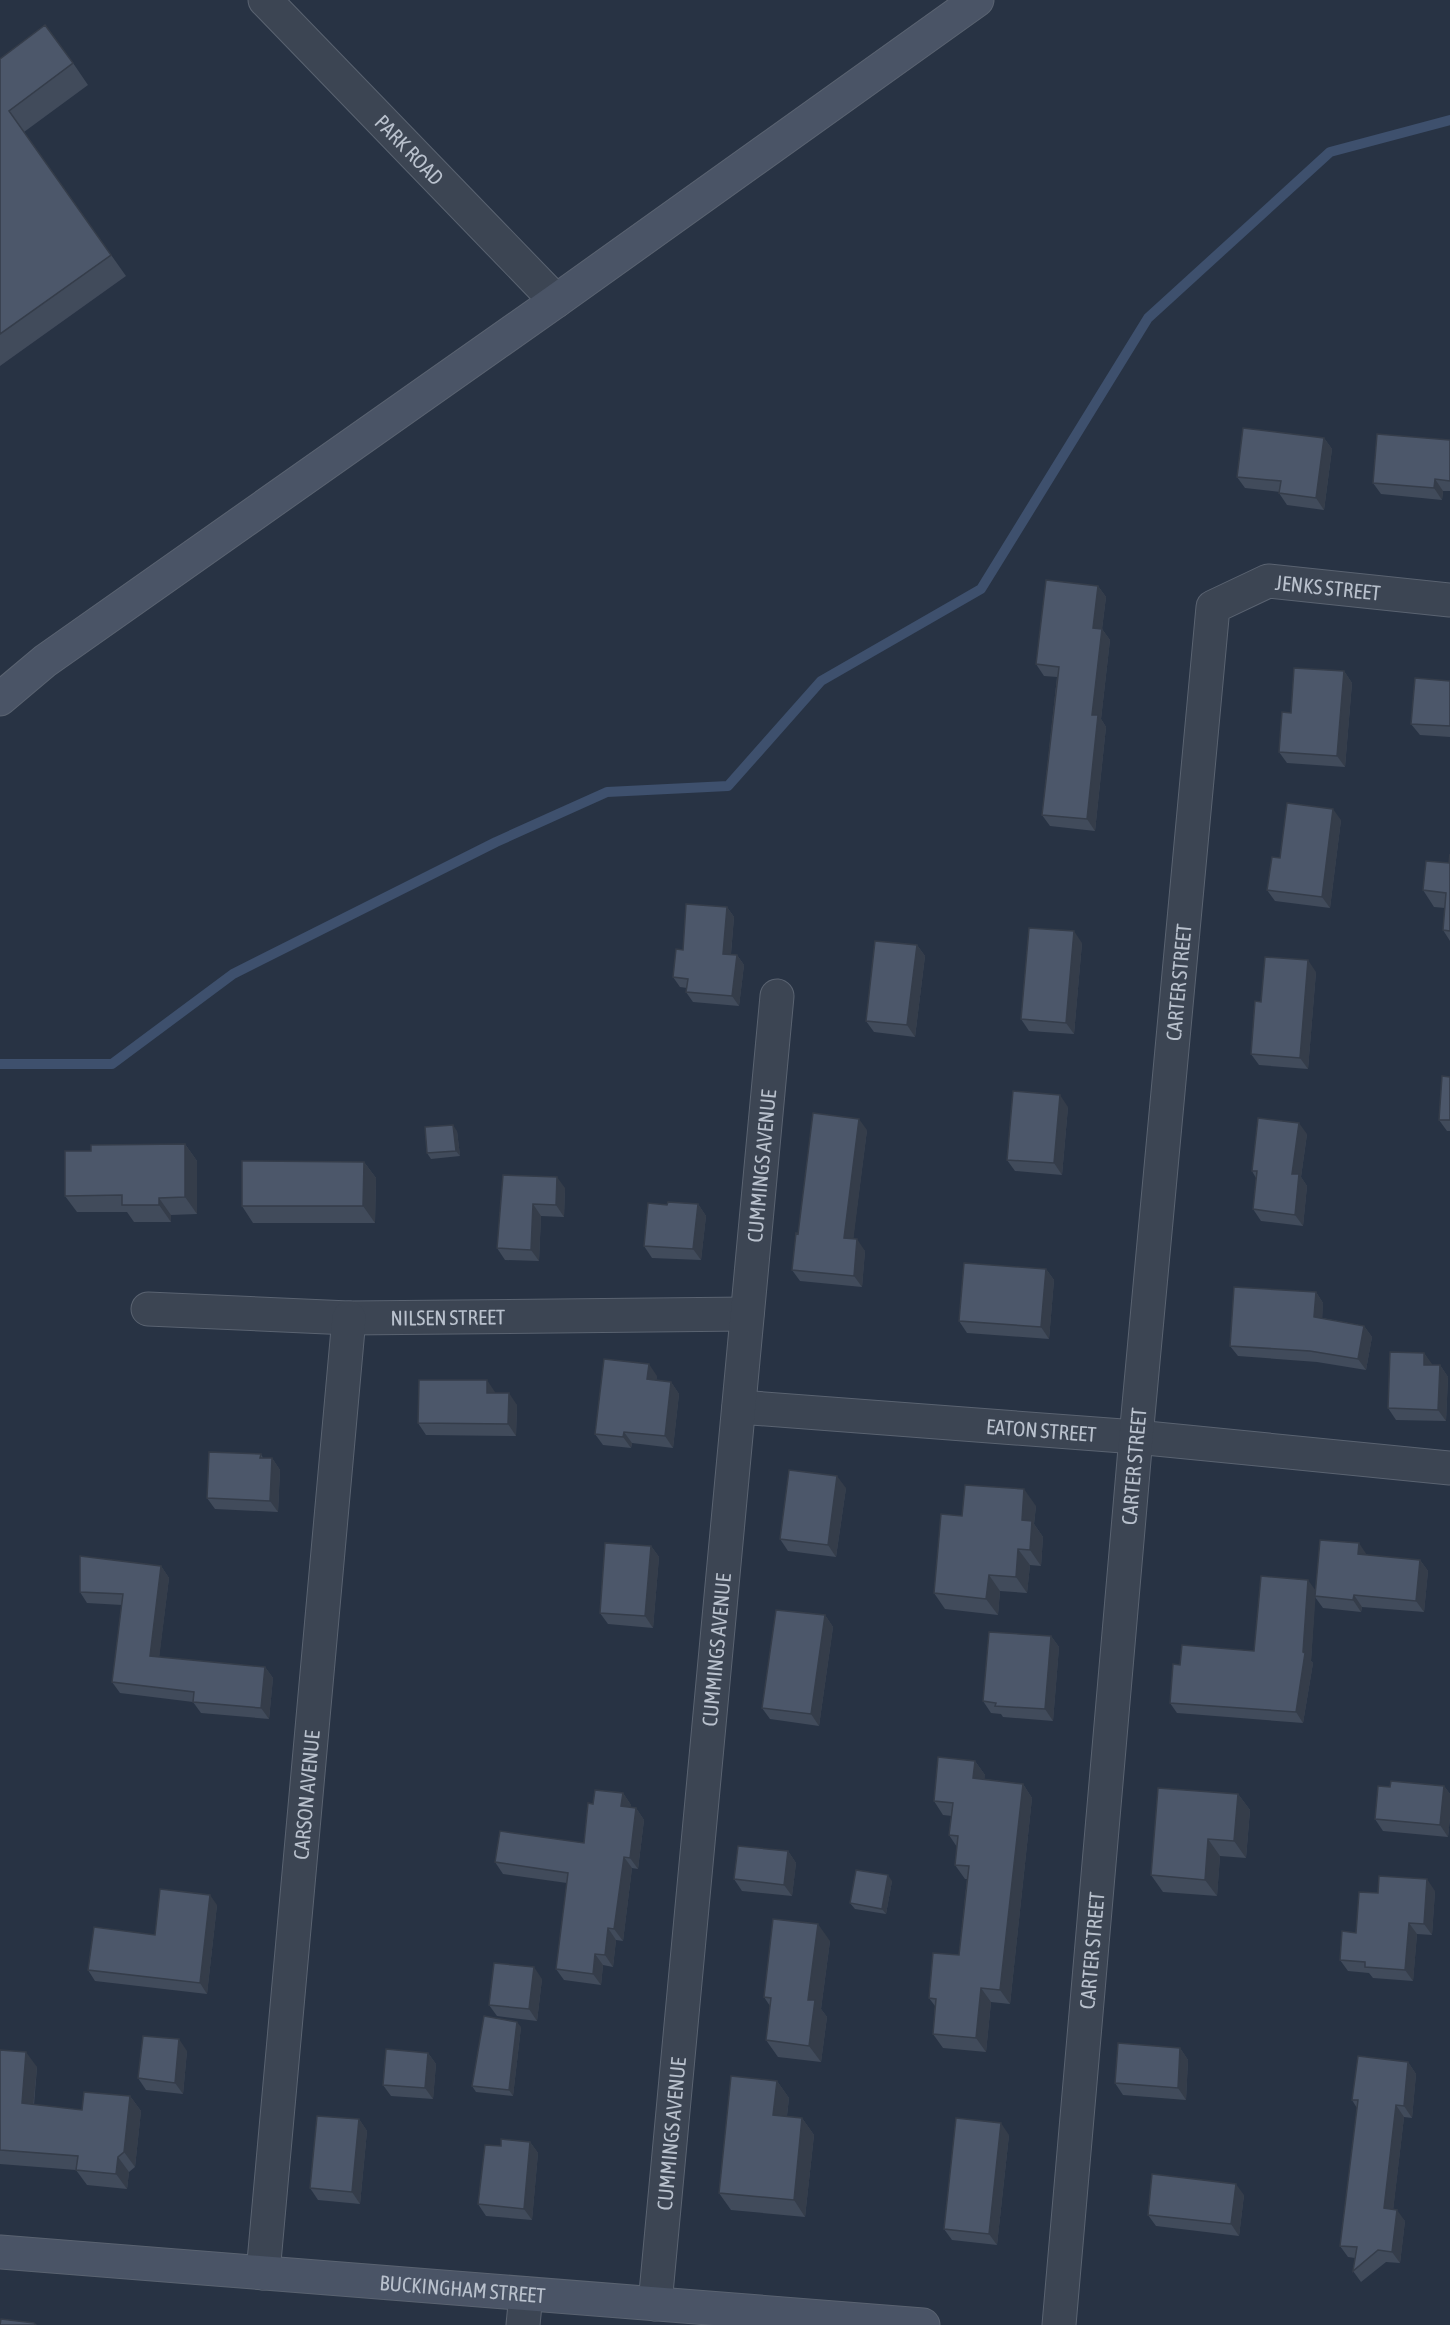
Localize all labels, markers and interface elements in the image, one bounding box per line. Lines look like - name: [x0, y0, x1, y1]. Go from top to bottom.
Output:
- street label: PARK ROAD: [370, 110, 449, 190]
- street label: JENKS STREET: [1274, 570, 1382, 605]
- street label: CARTER STREET: [1161, 923, 1196, 1042]
- street label: CUMMINGS AVENUE: [742, 1088, 780, 1243]
- street label: NILSEN STREET: [390, 1304, 505, 1330]
- street label: CARTER STREET: [1116, 1407, 1151, 1526]
- street label: EATON STREET: [985, 1414, 1097, 1446]
- street label: CUMMINGS AVENUE: [697, 1572, 735, 1727]
- street label: CARSON AVENUE: [288, 1729, 324, 1860]
- street label: CARTER STREET: [1074, 1891, 1109, 2010]
- street label: CUMMINGS AVENUE: [652, 2056, 690, 2211]
- street label: BUCKINGHAM STREET: [379, 2270, 546, 2307]

